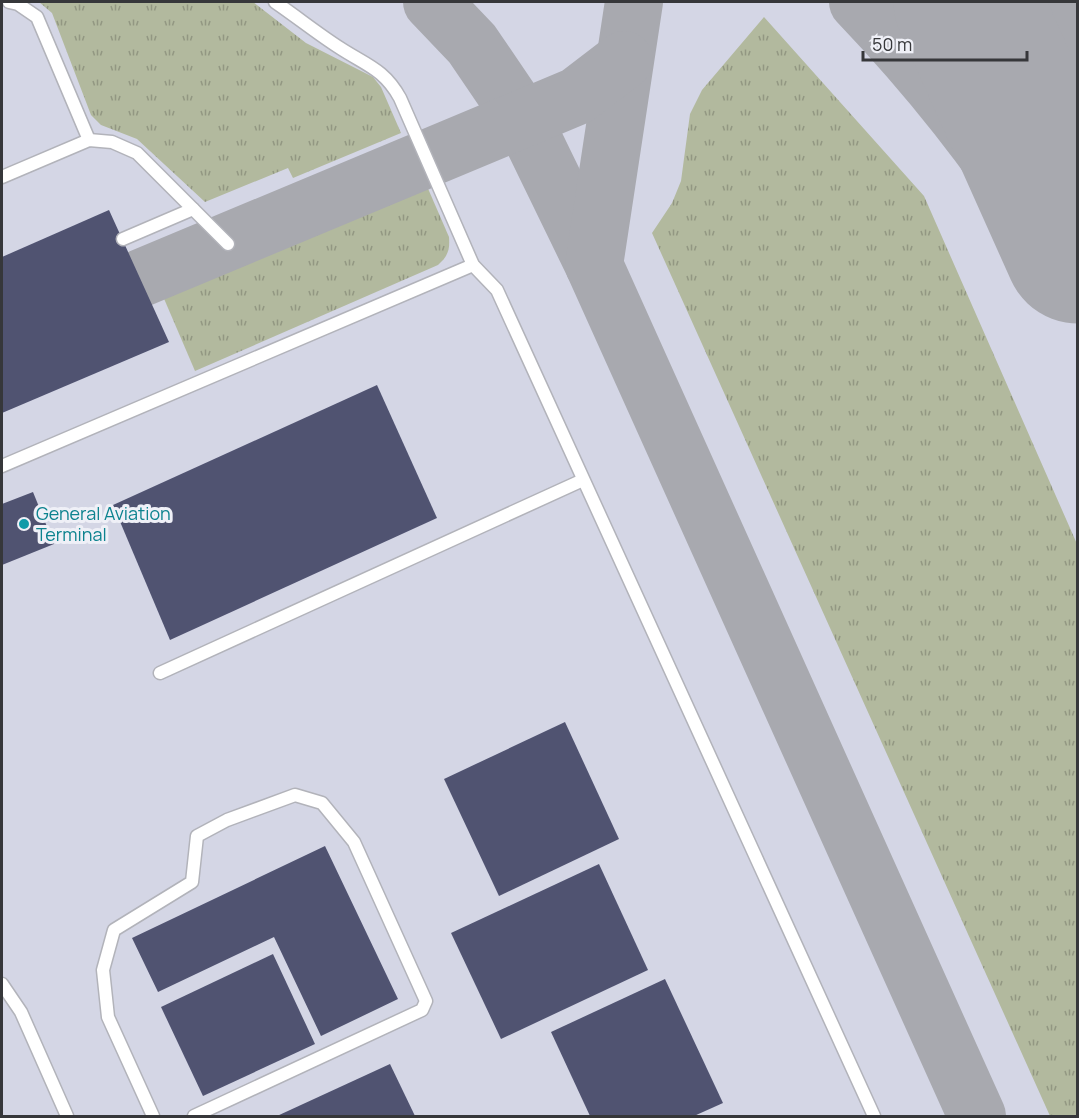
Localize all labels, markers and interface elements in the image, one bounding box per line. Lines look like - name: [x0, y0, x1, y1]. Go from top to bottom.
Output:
- scale bar: [863, 24, 1026, 62]
- text: 50 m: [872, 32, 912, 56]
- place label: General Aviation Terminal: [36, 501, 171, 546]
- marker: General Aviation Terminal: [17, 517, 31, 531]

